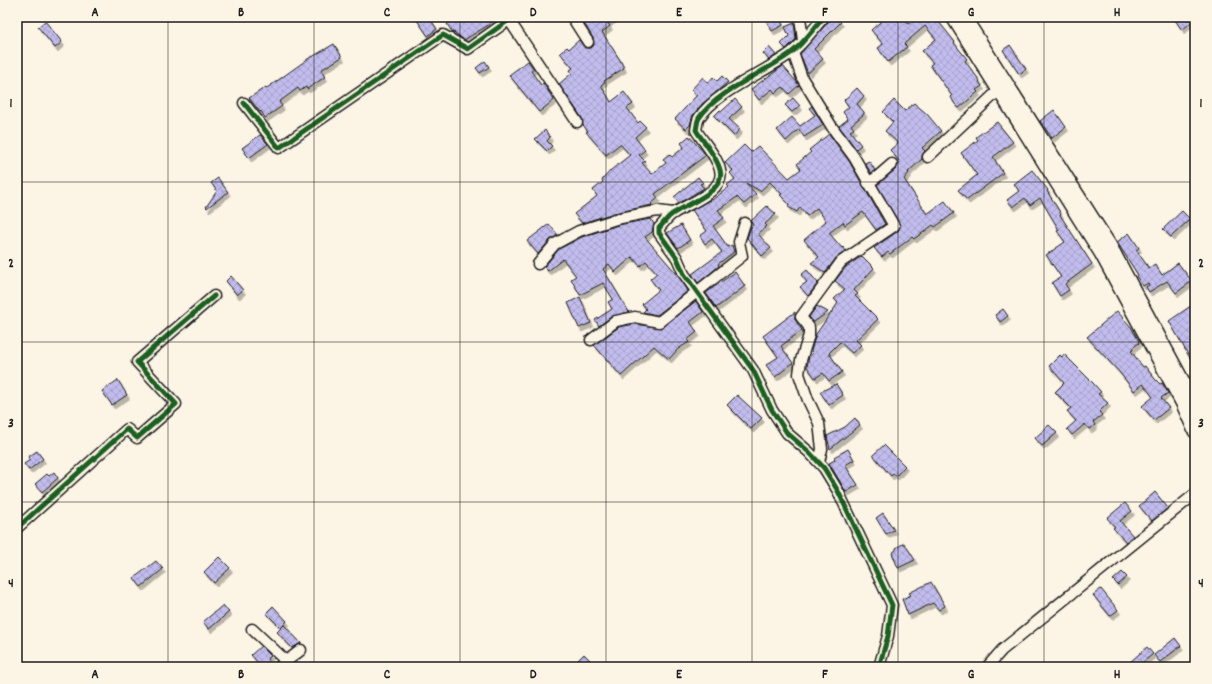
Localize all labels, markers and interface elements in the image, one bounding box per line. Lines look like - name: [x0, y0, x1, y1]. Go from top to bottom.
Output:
- text: A: [91, 4, 99, 23]
- text: B: [238, 4, 244, 23]
- text: C: [384, 4, 391, 23]
- text: D: [530, 4, 537, 23]
- text: E: [676, 4, 683, 23]
- text: F: [822, 4, 828, 23]
- text: G: [968, 4, 975, 23]
- text: H: [1114, 4, 1121, 23]
- text: 1: [10, 95, 13, 114]
- text: 1: [1200, 95, 1203, 114]
- text: 2: [8, 255, 14, 274]
- text: 2: [1198, 255, 1204, 274]
- text: 3: [8, 415, 14, 434]
- text: 3: [1198, 415, 1204, 434]
- text: 4: [8, 575, 14, 594]
- text: 4: [1198, 575, 1204, 594]
- text: A: [91, 666, 99, 684]
- text: B: [238, 666, 244, 684]
- text: C: [384, 666, 391, 684]
- text: D: [530, 666, 537, 684]
- text: E: [676, 666, 683, 684]
- text: F: [822, 666, 828, 684]
- text: G: [968, 666, 975, 684]
- text: H: [1114, 666, 1121, 684]

